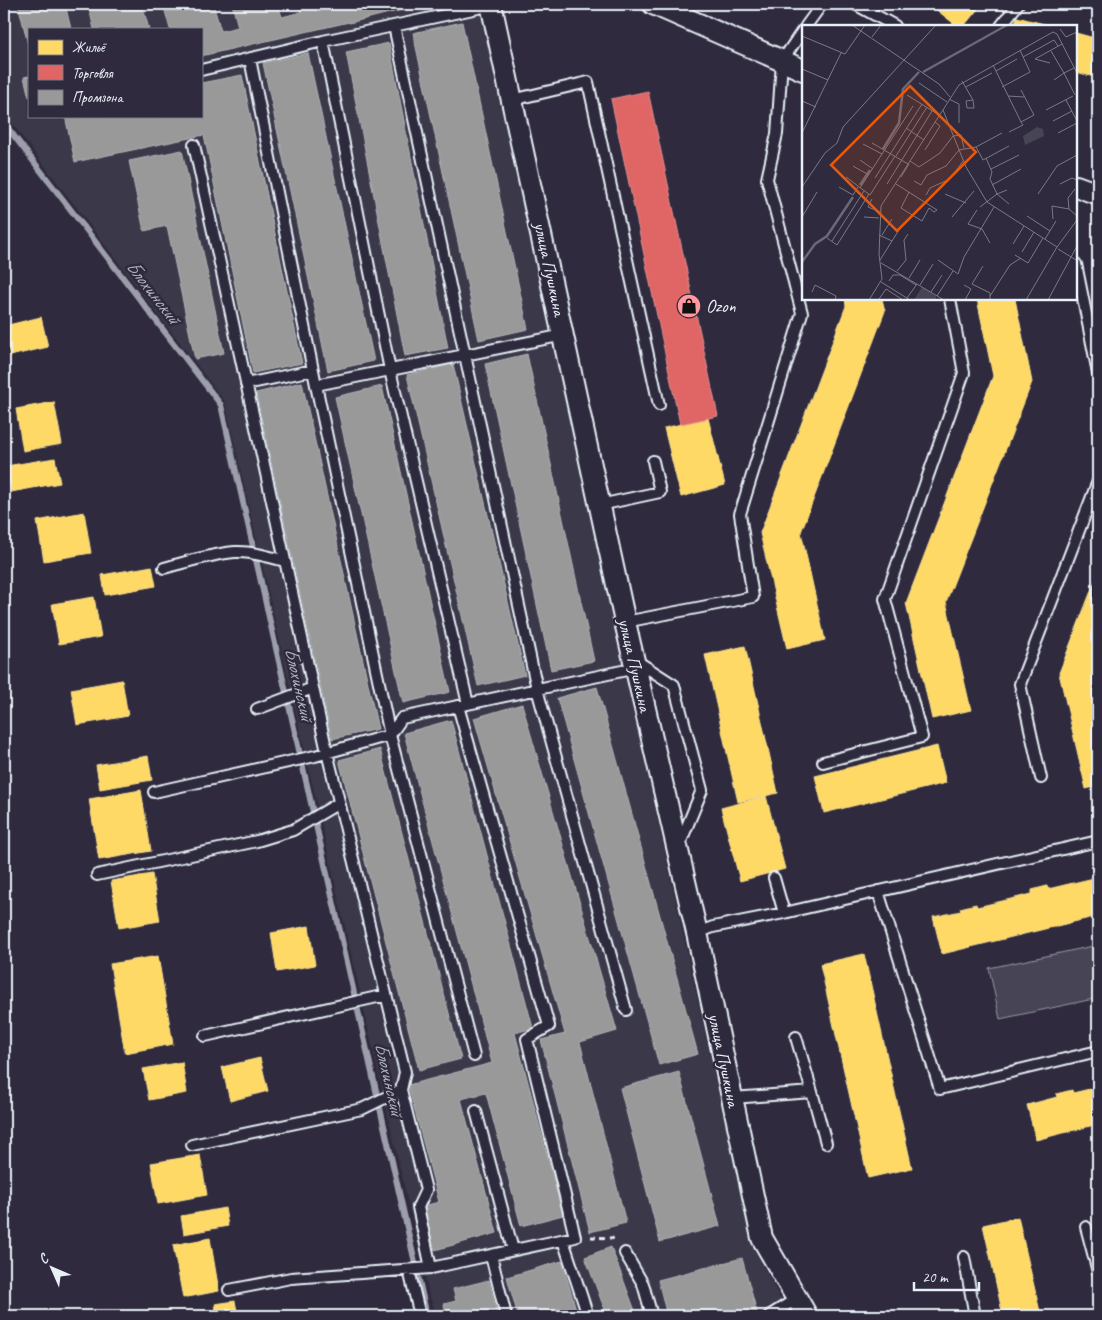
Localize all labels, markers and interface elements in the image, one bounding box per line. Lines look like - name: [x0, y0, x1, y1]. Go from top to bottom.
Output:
- inset map: [802, 25, 1077, 300]
- legend: [28, 28, 202, 118]
- text: Жильё: [72, 38, 107, 57]
- text: Торговля: [72, 64, 115, 83]
- text: Промзона: [72, 88, 124, 107]
- street label: улица Пушкина: [529, 219, 571, 319]
- water label: Блохинский: [121, 255, 188, 332]
- shop icon: Ozon: [676, 293, 702, 319]
- place label: Ozon: [706, 295, 736, 317]
- street label: улица Пушкина: [613, 615, 657, 715]
- water label: Блохинский: [279, 645, 320, 727]
- street label: улица Пушкина: [703, 1010, 745, 1110]
- water label: Блохинский: [369, 1040, 410, 1122]
- north arrow: [28, 1242, 78, 1292]
- text: С: [35, 1249, 53, 1268]
- scale bar: [914, 1260, 980, 1292]
- text: 20 m: [922, 1268, 949, 1287]

